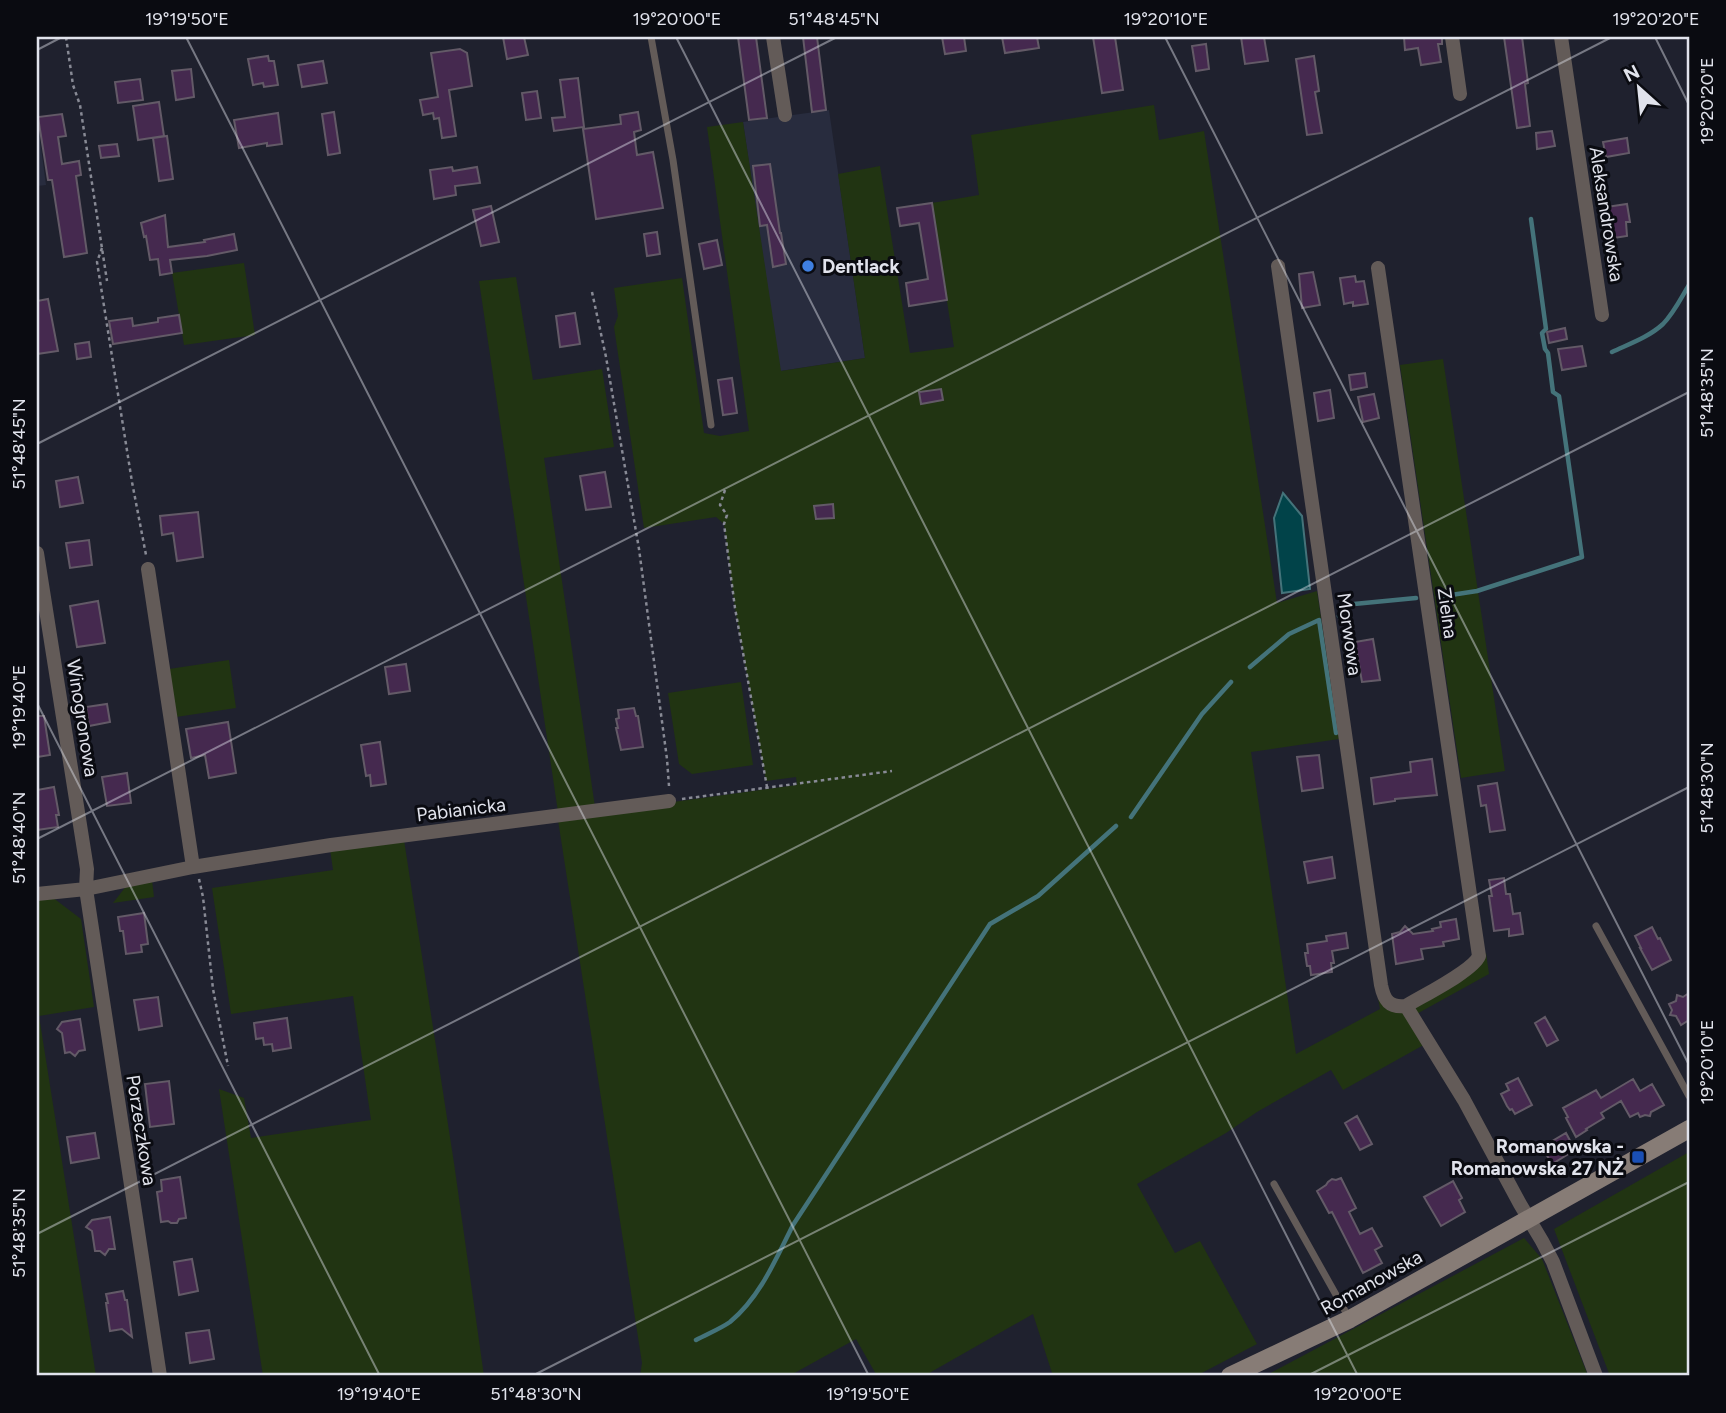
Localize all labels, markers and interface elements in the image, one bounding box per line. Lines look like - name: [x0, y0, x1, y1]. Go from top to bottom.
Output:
- text: 19°19'50"E: [145, 8, 229, 30]
- text: 19°20'00"E: [633, 8, 721, 30]
- text: 51°48'45"N: [788, 8, 880, 30]
- text: 19°20'10"E: [1124, 8, 1208, 30]
- text: 19°20'20"E: [1612, 8, 1700, 30]
- north arrow: [1604, 52, 1674, 122]
- text: 19°20'20"E: [1696, 57, 1718, 145]
- text: N: [1620, 60, 1643, 87]
- street label: Aleksandrowska: [1584, 145, 1629, 283]
- place label: Dentlack: [822, 255, 900, 278]
- marker: Dentlack: [800, 258, 816, 274]
- text: 51°48'35"N: [1696, 348, 1718, 438]
- text: 51°48'45"N: [8, 398, 30, 490]
- street label: Zielna: [1433, 586, 1462, 640]
- street label: Morwowa: [1332, 591, 1367, 677]
- street label: Winogronowa: [62, 658, 103, 778]
- text: 19°19'40"E: [8, 665, 30, 749]
- text: 51°48'30"N: [1696, 742, 1718, 834]
- text: 51°48'40"N: [8, 792, 30, 884]
- street label: Pabianicka: [415, 793, 507, 826]
- text: 19°20'10"E: [1696, 1020, 1718, 1104]
- street label: Porzeczkowa: [121, 1073, 162, 1187]
- place label: Romanowska - Romanowska 27 NŻ: [1451, 1135, 1624, 1180]
- marker: Romanowska - Romanowska 27 NŻ: [1630, 1149, 1646, 1165]
- text: 51°48'35"N: [8, 1188, 30, 1278]
- street label: Romanowska: [1316, 1245, 1426, 1320]
- text: 19°19'40"E: [337, 1383, 421, 1405]
- text: 51°48'30"N: [490, 1383, 582, 1405]
- text: 19°19'50"E: [826, 1383, 910, 1405]
- text: 19°20'00"E: [1314, 1383, 1402, 1405]

